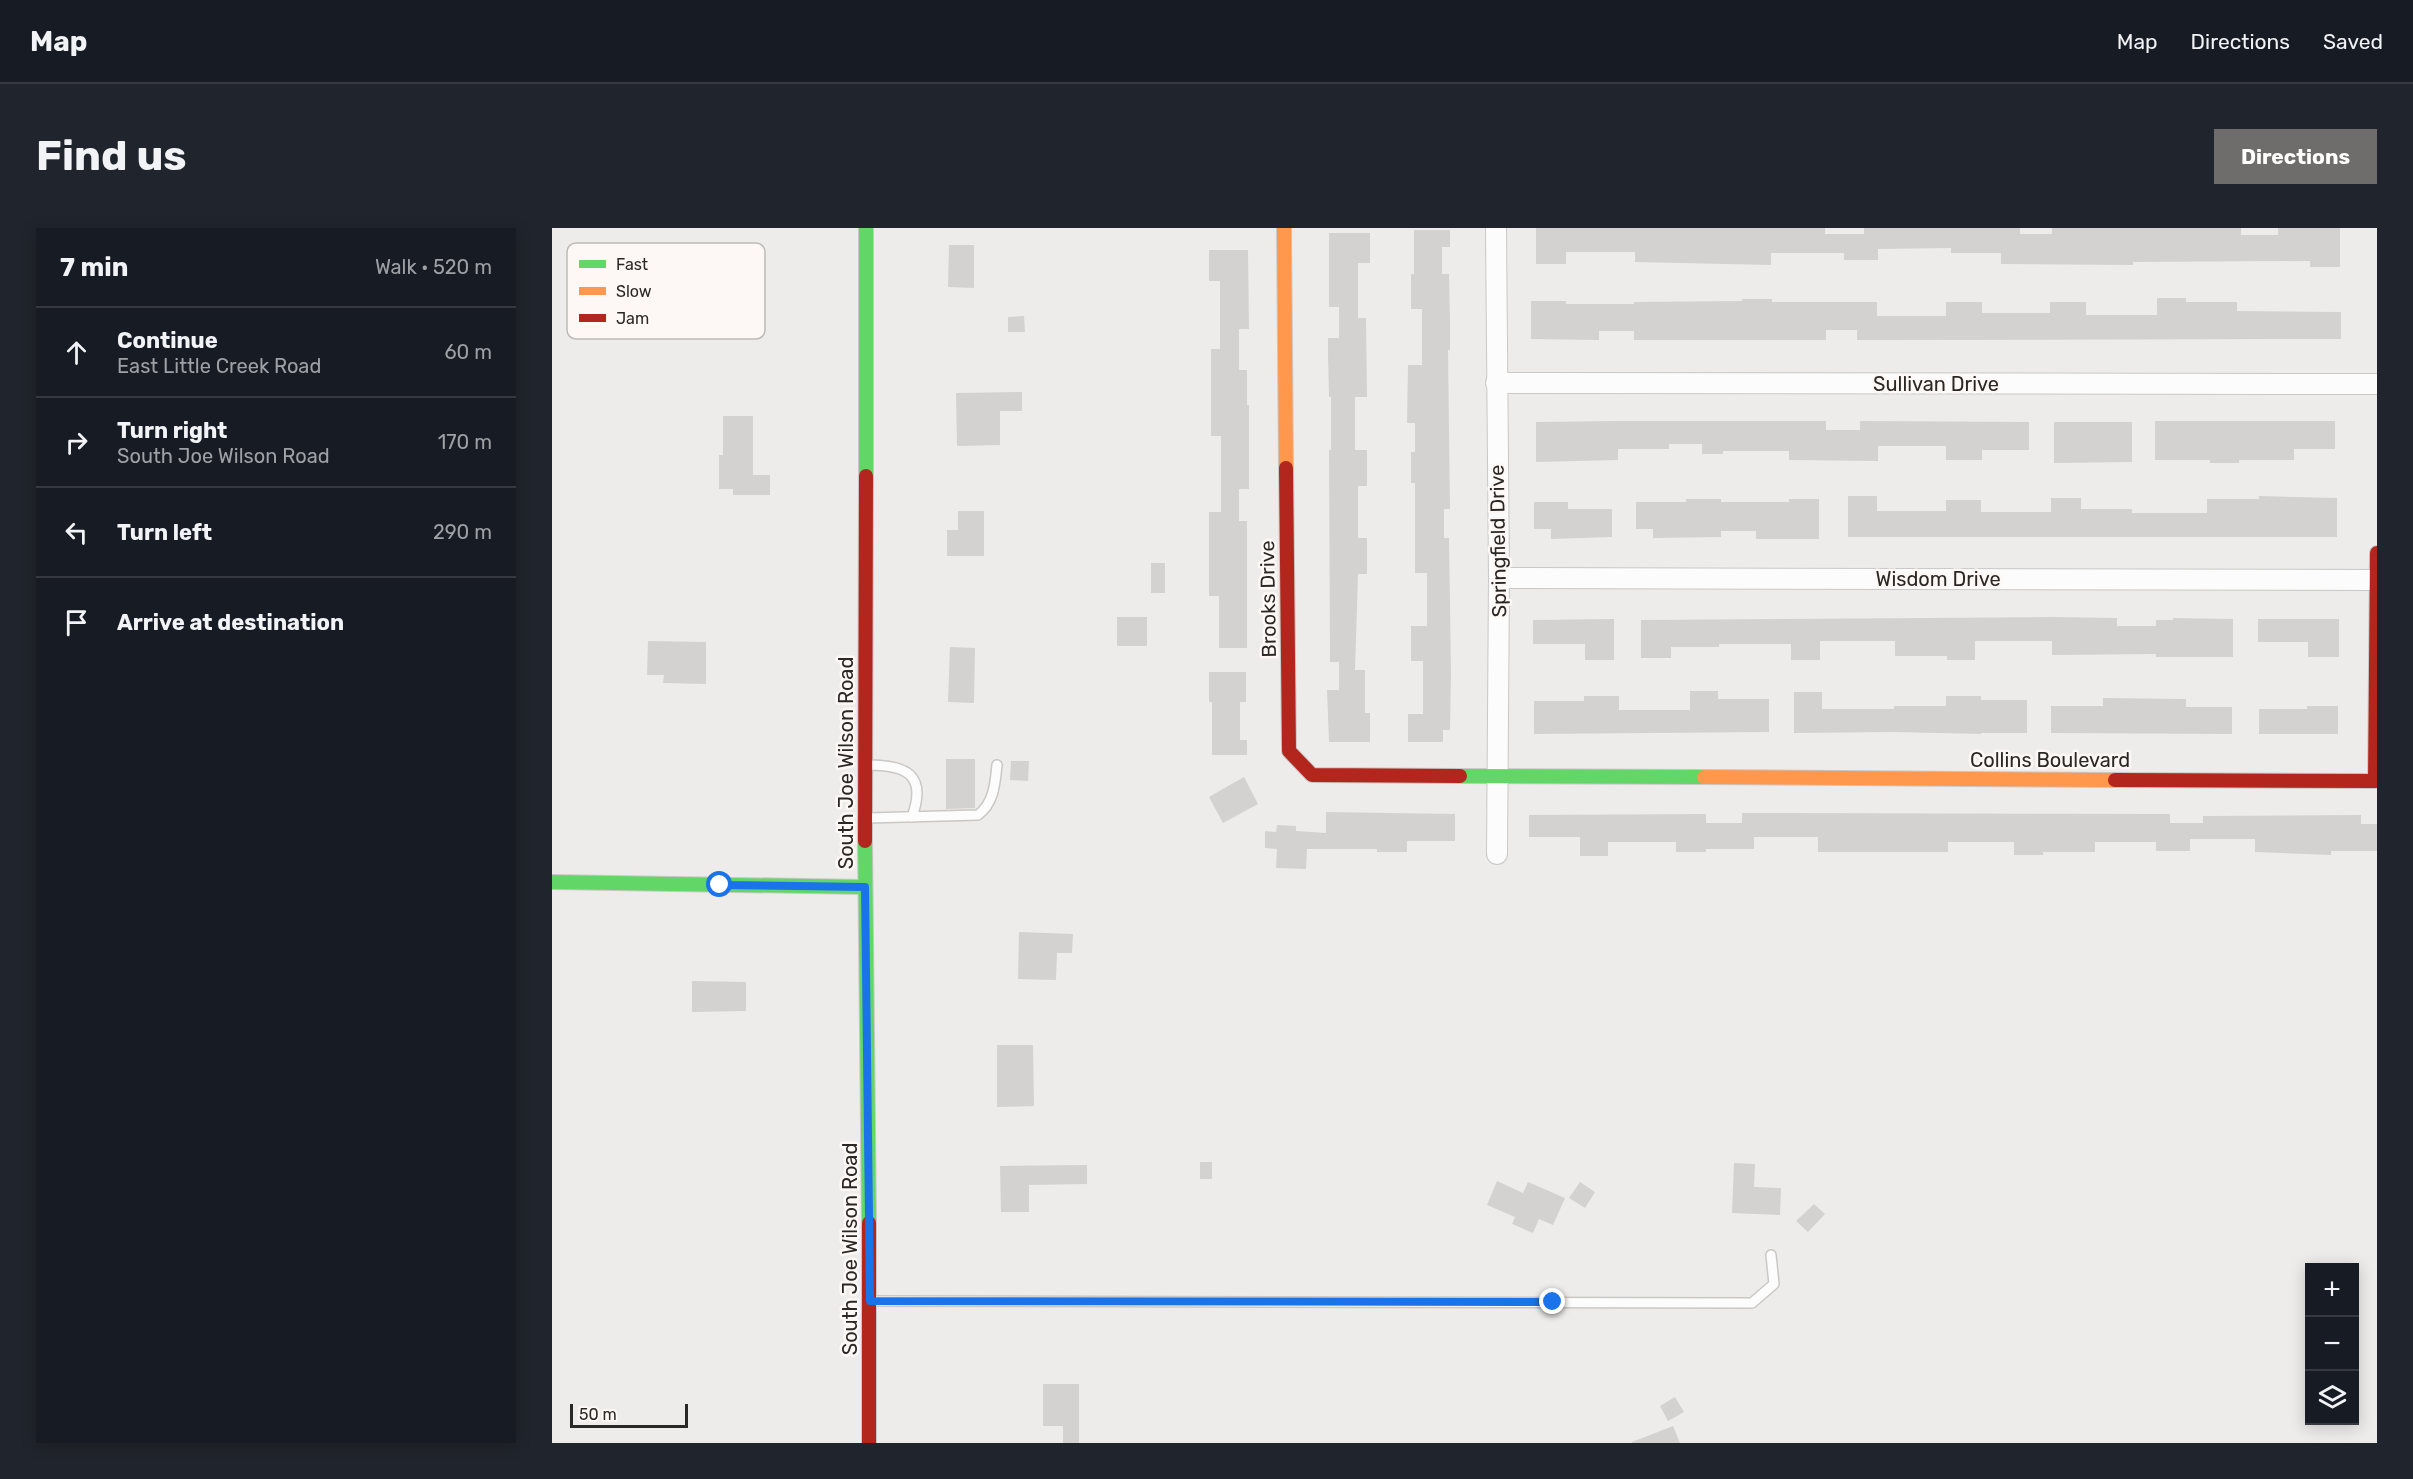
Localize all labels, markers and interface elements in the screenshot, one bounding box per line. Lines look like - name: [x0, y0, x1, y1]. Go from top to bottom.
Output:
- text: Map: [30, 25, 87, 58]
- text: Map: [2117, 29, 2158, 54]
- text: Directions: [2191, 29, 2290, 54]
- text: Saved: [2323, 29, 2383, 54]
- button: Directions: [2214, 129, 2377, 184]
- text: Find us: [36, 131, 187, 181]
- legend: [567, 243, 765, 339]
- text: 7 min: [60, 252, 128, 283]
- text: Walk · 520 m: [375, 255, 492, 279]
- text: Fast: [616, 255, 648, 274]
- text: Slow: [616, 282, 652, 301]
- text: Jam: [616, 309, 649, 328]
- text: Continue: [117, 327, 218, 354]
- icon: ahead: [60, 336, 93, 369]
- text: 60 m: [445, 340, 492, 364]
- text: East Little Creek Road: [117, 354, 321, 378]
- street label: Sullivan Drive: [1873, 372, 1999, 396]
- text: Turn right: [117, 417, 227, 444]
- icon: right: [60, 426, 93, 459]
- text: 170 m: [438, 430, 492, 454]
- text: South Joe Wilson Road: [117, 444, 330, 468]
- street label: Springfield Drive: [1485, 464, 1511, 618]
- icon: left: [60, 516, 93, 549]
- text: Turn left: [117, 519, 212, 546]
- text: 290 m: [433, 520, 492, 544]
- street label: Brooks Drive: [1255, 540, 1281, 658]
- street label: Wisdom Drive: [1875, 567, 2001, 591]
- icon: arrive: [60, 606, 93, 639]
- text: Arrive at destination: [117, 609, 344, 636]
- street label: South Joe Wilson Road: [834, 657, 858, 869]
- street label: Collins Boulevard: [1970, 748, 2130, 772]
- route start: [706, 871, 732, 897]
- street label: South Joe Wilson Road: [838, 1143, 862, 1355]
- map controls: [2305, 1263, 2359, 1425]
- button: +: [2305, 1263, 2359, 1317]
- route end: [1539, 1288, 1565, 1314]
- button: −: [2305, 1317, 2359, 1371]
- button: layers: [2305, 1371, 2359, 1425]
- scale bar: [570, 1401, 688, 1428]
- text: 50 m: [579, 1405, 617, 1424]

